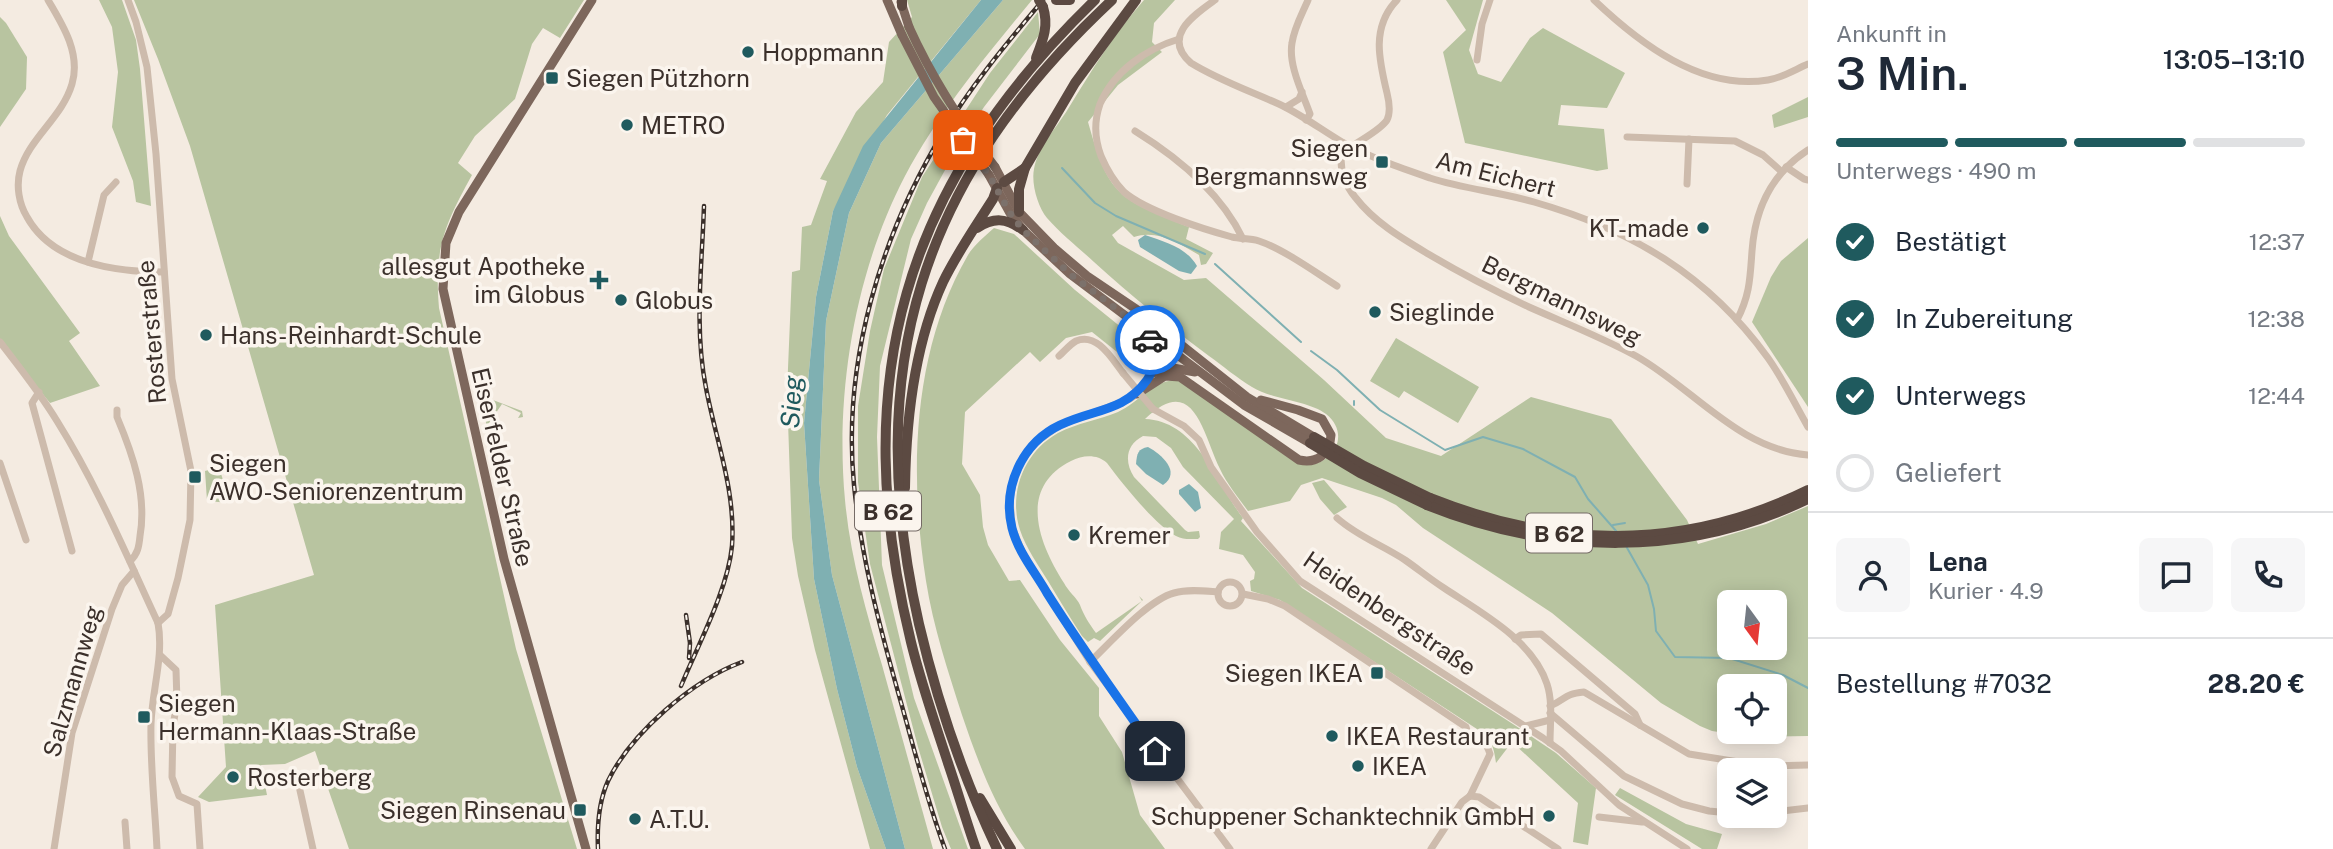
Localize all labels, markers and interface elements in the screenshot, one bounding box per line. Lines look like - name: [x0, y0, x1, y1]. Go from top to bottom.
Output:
- text: Ankunft in: [1836, 20, 1947, 47]
- place label: Hoppmann: [762, 38, 884, 66]
- marker: Hoppmann: [740, 44, 756, 60]
- text: 13:05–13:10: [2163, 44, 2305, 75]
- text: 3 Min.: [1836, 46, 1969, 100]
- place label: Siegen Pützhorn: [566, 64, 750, 92]
- marker: Siegen Pützhorn: [544, 70, 560, 86]
- pin: [933, 110, 993, 170]
- place label: METRO: [641, 111, 725, 139]
- marker: METRO: [619, 117, 635, 133]
- icon: bag: [944, 121, 982, 159]
- place label: Siegen Bergmannsweg: [1194, 134, 1368, 190]
- street label: Am Eichert: [1433, 146, 1559, 202]
- marker: Siegen Bergmannsweg: [1374, 154, 1390, 170]
- text: Unterwegs · 490 m: [1836, 157, 2037, 184]
- place label: KT-made: [1589, 214, 1689, 242]
- marker: KT-made: [1695, 220, 1711, 236]
- icon: check: [1836, 223, 1874, 261]
- text: Bestätigt: [1895, 226, 2007, 257]
- text: 12:37: [2249, 228, 2305, 255]
- street label: Bergmannsweg: [1478, 249, 1646, 351]
- place label: allesgut Apotheke im Globus: [381, 252, 585, 308]
- street label: Rosterstraße: [131, 259, 171, 405]
- marker: allesgut Apotheke im Globus: [591, 272, 607, 288]
- place label: Globus: [635, 286, 713, 314]
- marker: Globus: [613, 292, 629, 308]
- place label: Sieglinde: [1389, 298, 1494, 326]
- icon: check: [1836, 300, 1874, 338]
- text: In Zubereitung: [1895, 303, 2073, 334]
- marker: Sieglinde: [1367, 304, 1383, 320]
- courier: [1115, 305, 1185, 375]
- text: 12:38: [2248, 305, 2305, 332]
- place label: Hans-Reinhardt-Schule: [220, 321, 482, 349]
- icon: car: [1131, 321, 1169, 359]
- marker: Hans-Reinhardt-Schule: [198, 327, 214, 343]
- street label: Eiserfelder Straße: [466, 365, 540, 569]
- water label: Sieg: [774, 374, 808, 429]
- icon: check: [1836, 377, 1874, 415]
- text: Unterwegs: [1895, 380, 2026, 411]
- text: 12:44: [2248, 382, 2305, 409]
- place label: Siegen AWO-Seniorenzentrum: [209, 449, 464, 505]
- text: Geliefert: [1895, 457, 2002, 488]
- marker: Siegen AWO-Seniorenzentrum: [187, 469, 203, 485]
- road number: B 62: [855, 491, 921, 530]
- road number: B 62: [1526, 513, 1592, 552]
- place label: Kremer: [1088, 521, 1171, 549]
- marker: Kremer: [1066, 527, 1082, 543]
- button: person: [1836, 538, 1910, 612]
- button: chat: [2139, 538, 2213, 612]
- button: phone: [2231, 538, 2305, 612]
- street label: Heidenbergstraße: [1298, 545, 1482, 681]
- text: Lena: [1928, 546, 1988, 577]
- text: Kurier · 4.9: [1928, 577, 2044, 604]
- north arrow: [1717, 590, 1787, 660]
- map controls: [1717, 590, 1787, 828]
- street label: Salzmannweg: [37, 602, 107, 760]
- place label: Siegen IKEA: [1225, 659, 1363, 687]
- marker: Siegen IKEA: [1369, 665, 1385, 681]
- text: Bestellung #7032: [1836, 668, 2052, 699]
- text: 28.20 €: [2207, 668, 2305, 699]
- button: locate: [1717, 674, 1787, 744]
- place label: Siegen Hermann-Klaas-Straße: [158, 689, 416, 745]
- marker: Siegen Hermann-Klaas-Straße: [136, 709, 152, 725]
- pin: [1125, 721, 1185, 781]
- place label: IKEA Restaurant: [1346, 722, 1530, 750]
- marker: IKEA Restaurant: [1324, 728, 1340, 744]
- icon: home: [1136, 732, 1174, 770]
- place label: IKEA: [1372, 752, 1427, 780]
- marker: IKEA: [1350, 758, 1366, 774]
- button: layers: [1717, 758, 1787, 828]
- place label: Rosterberg: [247, 763, 372, 791]
- marker: Rosterberg: [225, 769, 241, 785]
- place label: Siegen Rinsenau: [380, 796, 566, 824]
- marker: Siegen Rinsenau: [572, 802, 588, 818]
- place label: Schuppener Schanktechnik GmbH: [1151, 802, 1535, 830]
- place label: A.T.U.: [649, 805, 709, 833]
- marker: Schuppener Schanktechnik GmbH: [1541, 808, 1557, 824]
- marker: A.T.U.: [627, 811, 643, 827]

